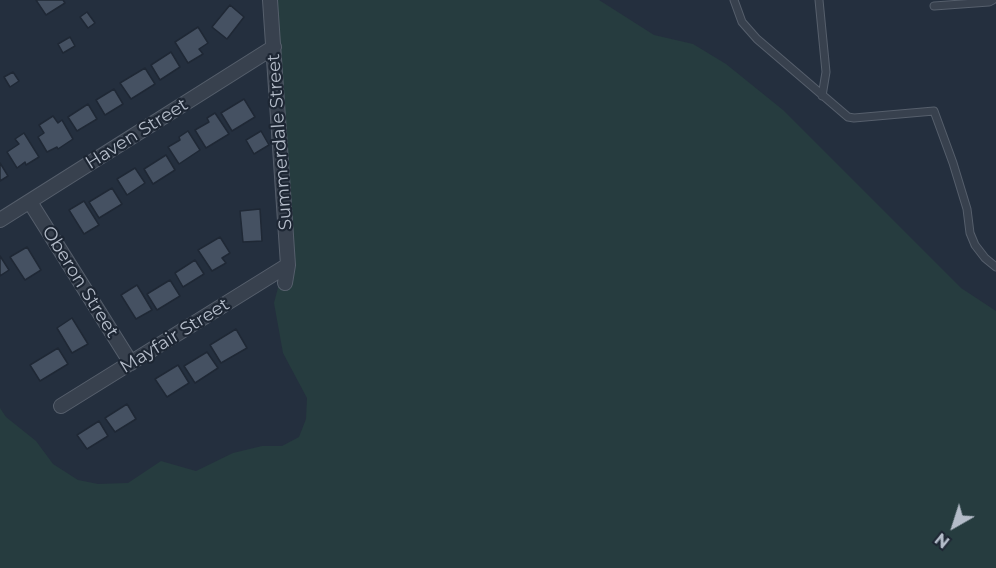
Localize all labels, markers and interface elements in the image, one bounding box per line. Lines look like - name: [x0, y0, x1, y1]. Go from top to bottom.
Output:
- street label: Summerdale Street: [263, 53, 297, 231]
- street label: Haven Street: [82, 94, 192, 174]
- street label: Oberon Street: [37, 222, 123, 342]
- street label: Mayfair Street: [116, 294, 234, 378]
- north arrow: [924, 496, 984, 556]
- text: N: [931, 529, 953, 552]

